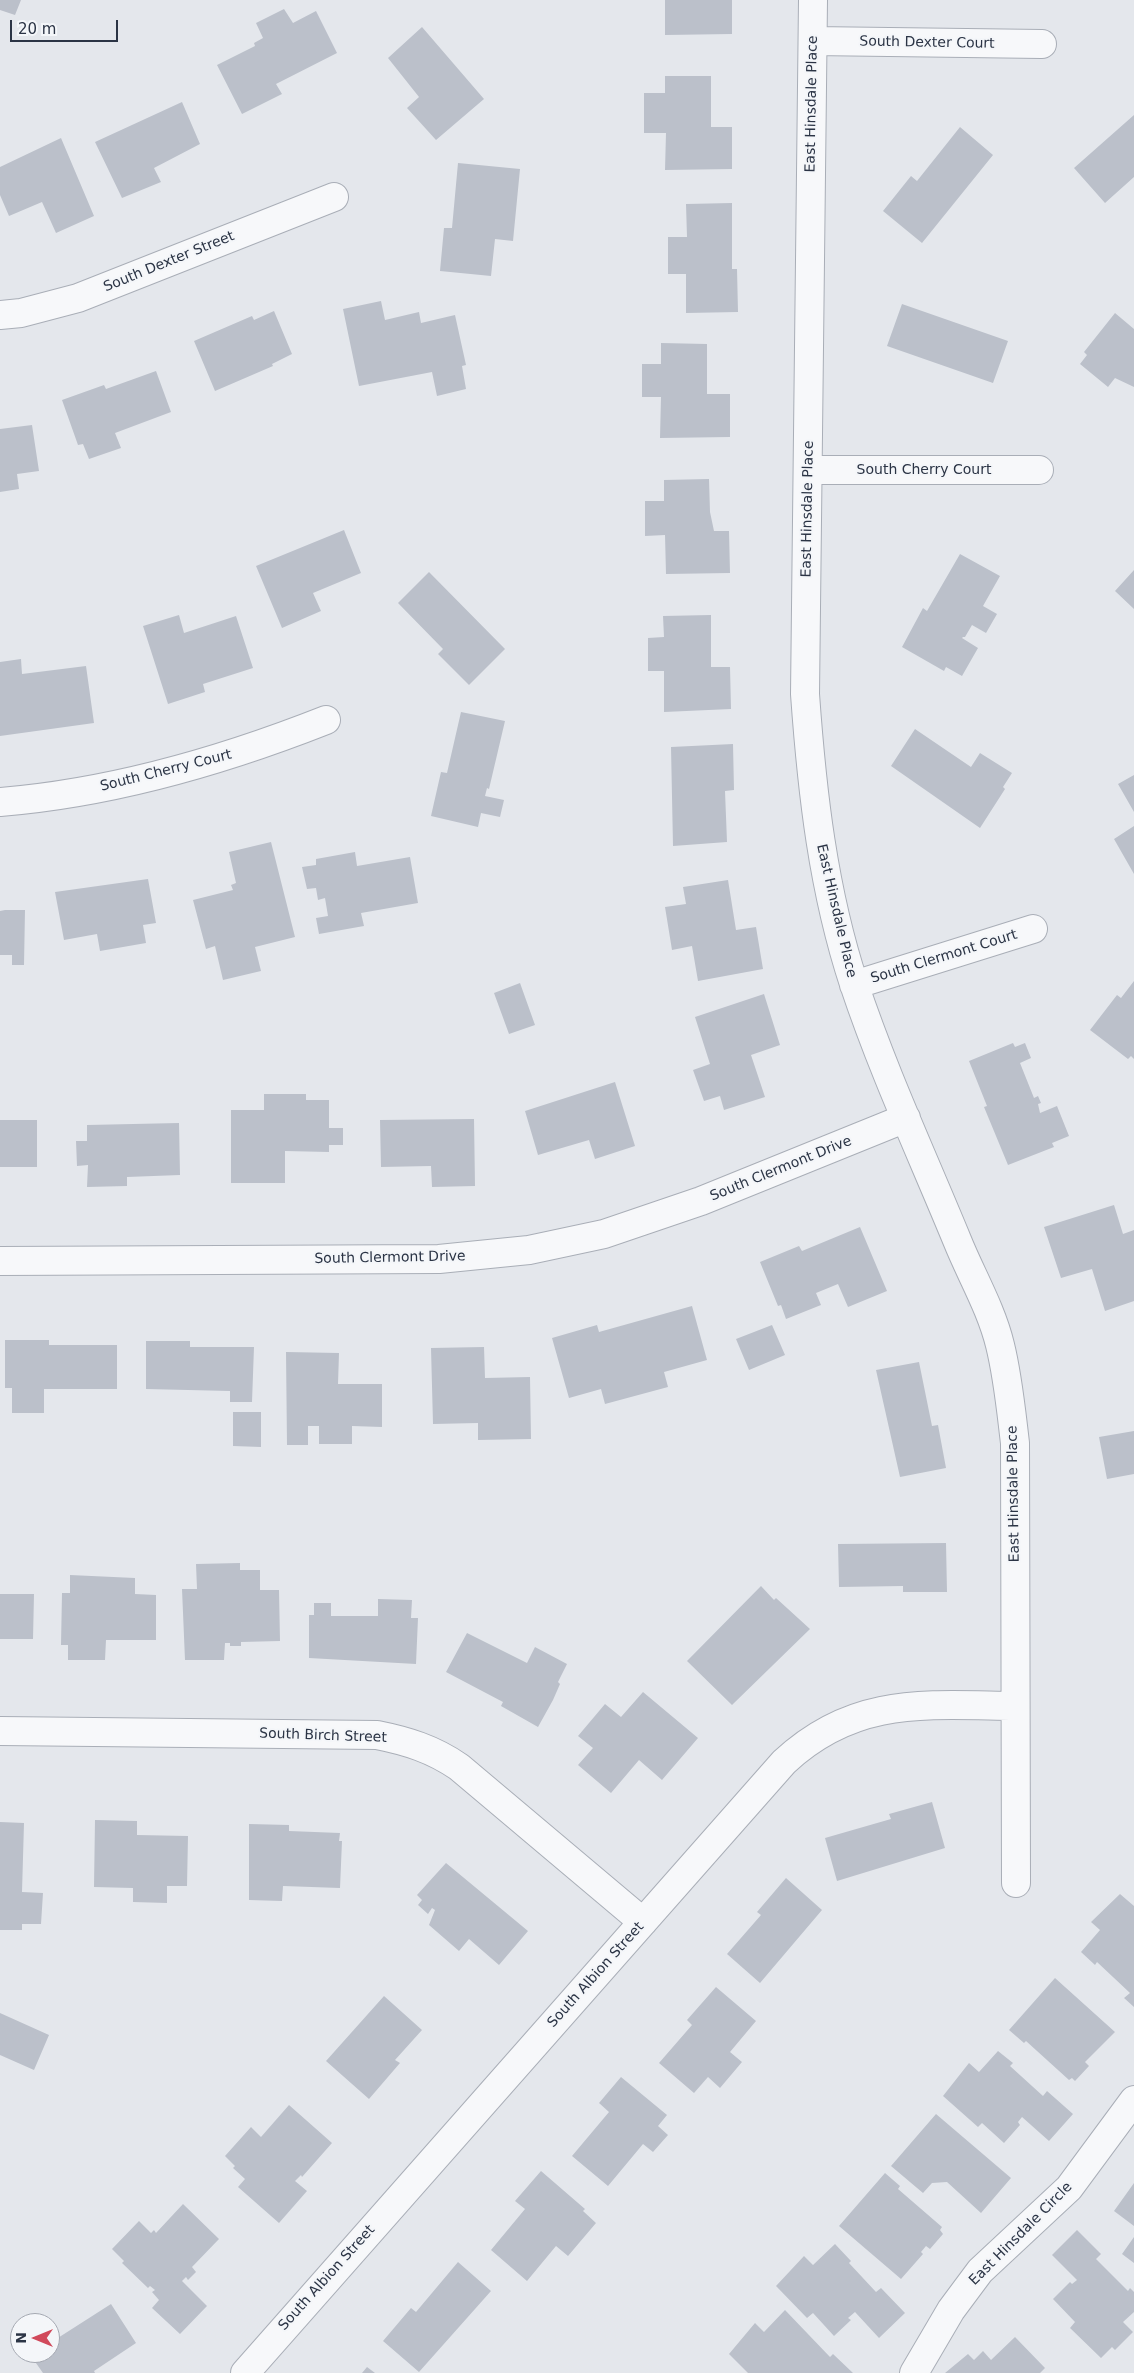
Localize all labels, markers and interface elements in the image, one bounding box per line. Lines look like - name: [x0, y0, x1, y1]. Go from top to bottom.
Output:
- scale bar: [12, 10, 120, 42]
- text: 20 m: [18, 20, 56, 38]
- street label: South Dexter Court: [859, 33, 995, 53]
- street label: East Hinsdale Place: [802, 35, 822, 173]
- street label: South Dexter Street: [101, 228, 237, 296]
- street label: East Hinsdale Place: [798, 440, 818, 578]
- street label: South Cherry Court: [857, 462, 991, 478]
- street label: South Cherry Court: [99, 747, 233, 795]
- street label: East Hinsdale Place: [812, 842, 860, 980]
- street label: South Clermont Court: [869, 927, 1019, 987]
- street label: South Clermont Drive: [708, 1133, 854, 1205]
- street label: South Clermont Drive: [314, 1248, 466, 1268]
- street label: East Hinsdale Place: [1004, 1425, 1024, 1563]
- street label: South Birch Street: [259, 1725, 387, 1747]
- street label: South Albion Street: [544, 1919, 648, 2031]
- street label: East Hinsdale Circle: [966, 2179, 1076, 2289]
- street label: South Albion Street: [275, 2222, 379, 2334]
- north arrow: [10, 2313, 60, 2363]
- text: N: [13, 2332, 29, 2344]

